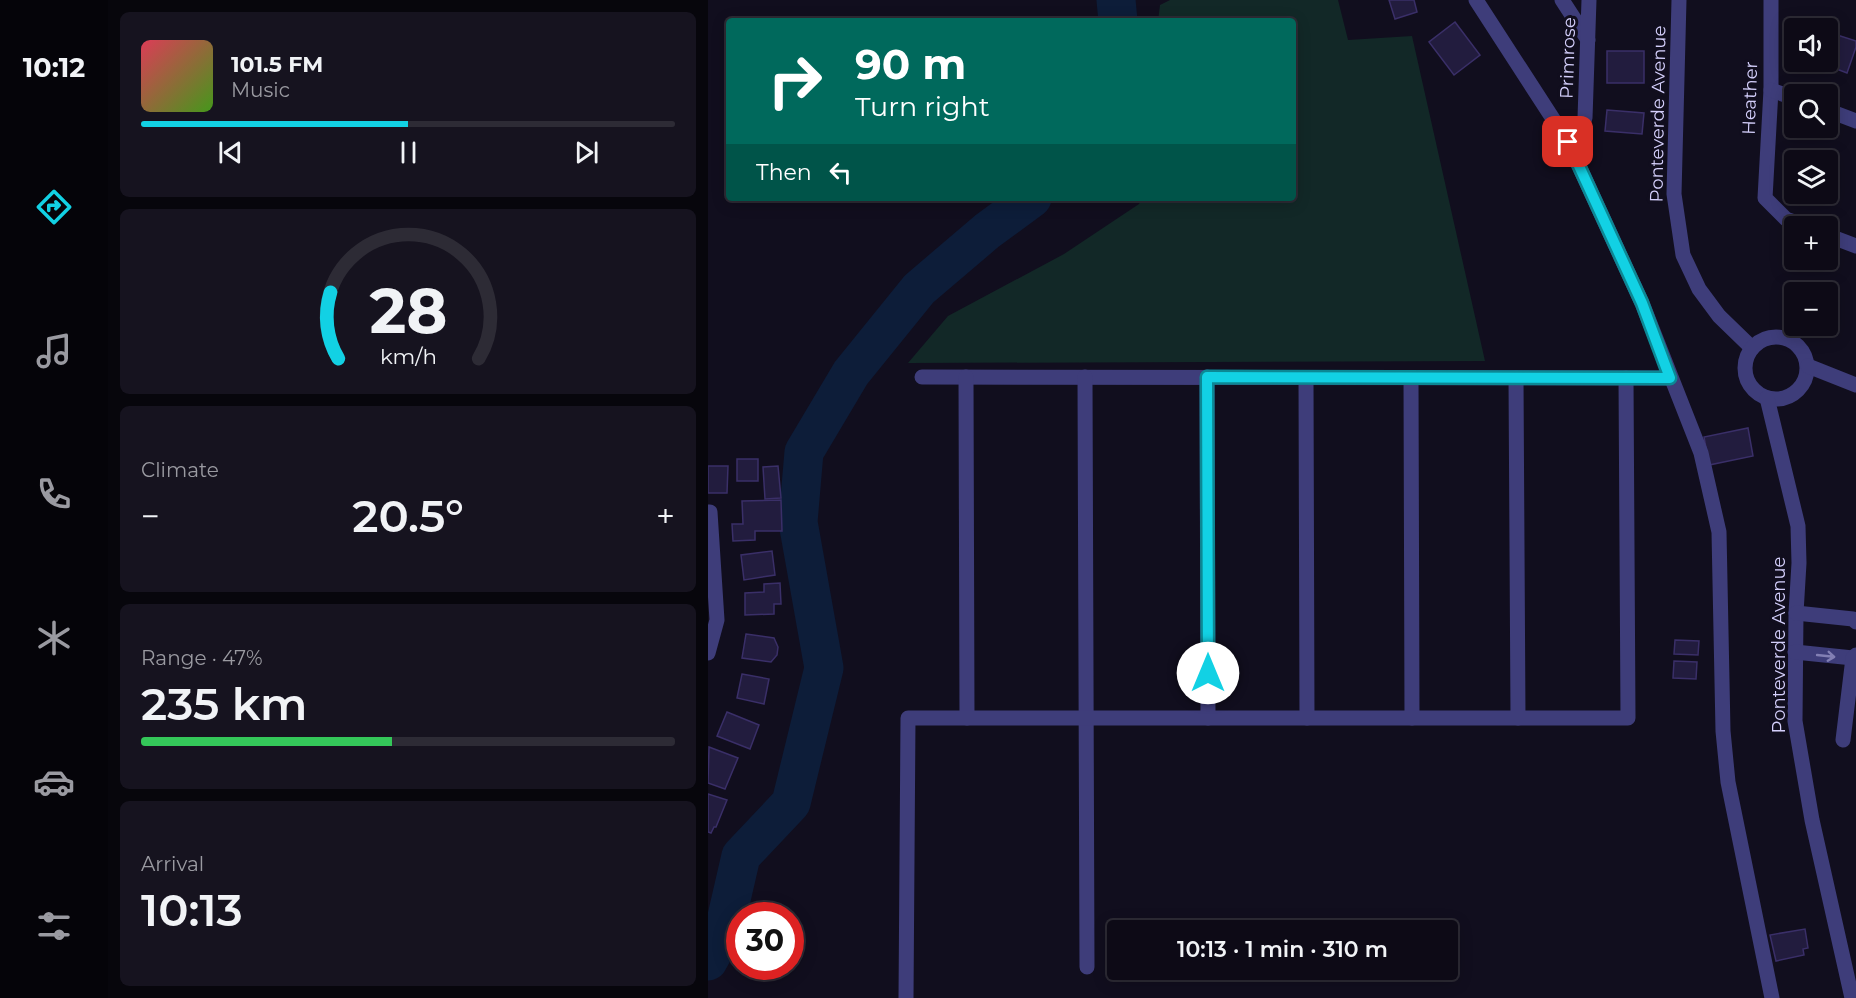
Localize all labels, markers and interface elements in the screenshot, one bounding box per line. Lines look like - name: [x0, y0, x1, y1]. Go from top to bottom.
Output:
- street label: Primrose: [1556, 17, 1580, 99]
- map controls: [1784, 18, 1838, 336]
- button: sound: [1784, 18, 1838, 72]
- street label: Ponteverde Avenue: [1645, 25, 1671, 203]
- text: 90 m: [855, 38, 966, 90]
- icon: right: [756, 42, 834, 120]
- text: 10:12: [23, 51, 85, 84]
- text: 101.5 FM: [231, 51, 323, 78]
- street label: Heather: [1738, 61, 1762, 135]
- text: Music: [231, 78, 290, 102]
- button: search: [1784, 84, 1838, 138]
- text: Turn right: [855, 90, 990, 123]
- pin: [1542, 116, 1593, 167]
- icon: arrive: [1551, 125, 1584, 158]
- icon: previous: [214, 136, 247, 169]
- icon: pause: [392, 136, 425, 169]
- icon: next: [570, 136, 603, 169]
- button: layers: [1784, 150, 1838, 204]
- icon: left: [824, 156, 857, 189]
- text: Then: [756, 159, 812, 186]
- icon: directions: [33, 186, 75, 228]
- button: +: [1784, 216, 1838, 270]
- text: 28: [369, 273, 447, 349]
- button: −: [1784, 282, 1838, 336]
- icon: music: [33, 330, 75, 372]
- text: km/h: [379, 343, 437, 369]
- text: Climate: [141, 458, 219, 482]
- icon: phone: [33, 473, 75, 515]
- text: 20.5°: [352, 488, 464, 543]
- text: −: [141, 496, 160, 536]
- text: +: [656, 496, 675, 536]
- street label: Ponteverde Avenue: [1768, 556, 1790, 733]
- icon: climate: [33, 617, 75, 659]
- position arrow: [1176, 641, 1240, 705]
- text: Range · 47%: [141, 646, 263, 670]
- one-way arrow: [1816, 651, 1836, 662]
- text: 235 km: [141, 676, 307, 731]
- icon: car: [33, 761, 75, 803]
- text: Arrival: [141, 852, 204, 876]
- text: 10:13: [141, 882, 243, 937]
- speed limit sign: 30: [726, 902, 804, 980]
- icon: filters: [33, 905, 75, 947]
- text: 10:13 · 1 min · 310 m: [1177, 936, 1388, 963]

